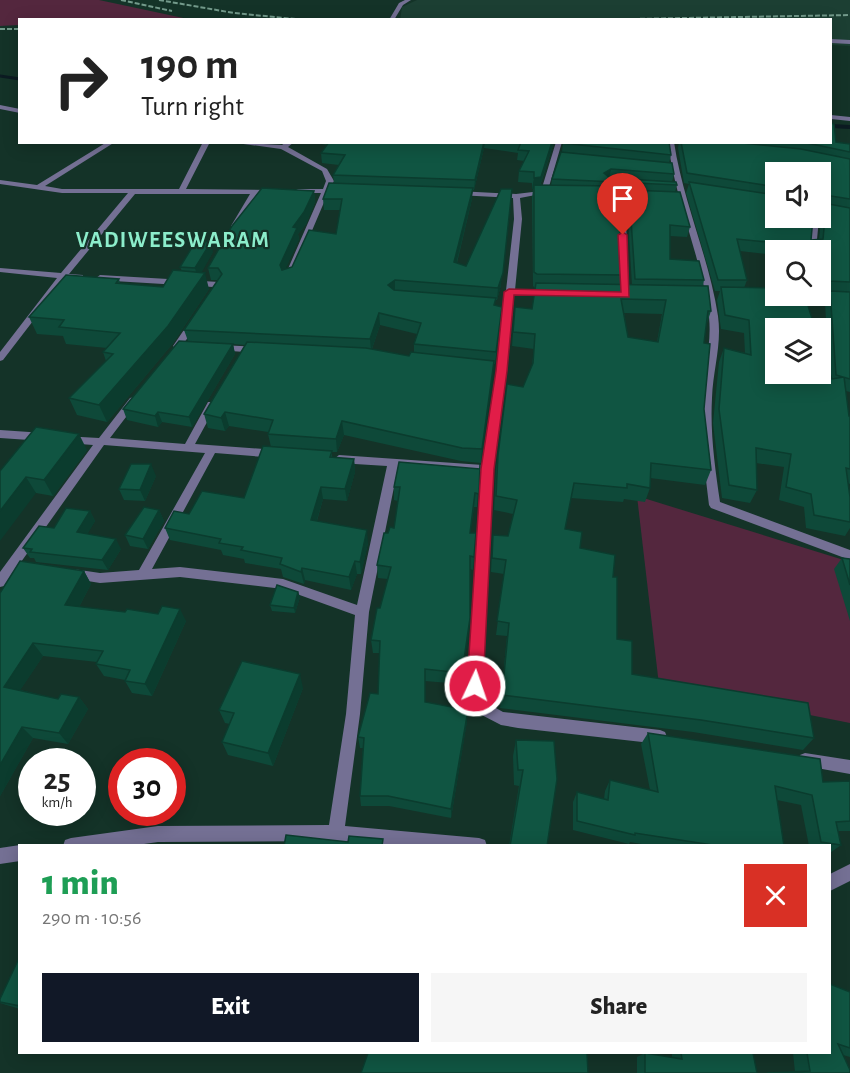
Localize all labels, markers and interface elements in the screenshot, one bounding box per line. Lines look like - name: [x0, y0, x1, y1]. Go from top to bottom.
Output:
- icon: right: [42, 42, 120, 120]
- text: 190 m: [141, 44, 239, 86]
- text: Turn right: [141, 93, 244, 120]
- map controls: [765, 162, 831, 384]
- button: sound: [765, 162, 831, 228]
- pin: [597, 173, 648, 235]
- icon: arrive: [606, 182, 639, 215]
- district label: VADIWEESWARAM: [76, 229, 270, 251]
- button: search: [765, 240, 831, 306]
- button: layers: [765, 318, 831, 384]
- position arrow: [443, 654, 507, 718]
- speed limit sign: 30: [108, 748, 186, 826]
- text: 25: [43, 765, 71, 795]
- text: km/h: [42, 795, 72, 810]
- button: close: [744, 864, 807, 927]
- text: 1 min: [42, 865, 119, 901]
- text: 290 m · 10:56: [42, 908, 141, 928]
- button: Exit: [42, 973, 419, 1042]
- button: Share: [431, 973, 807, 1042]

